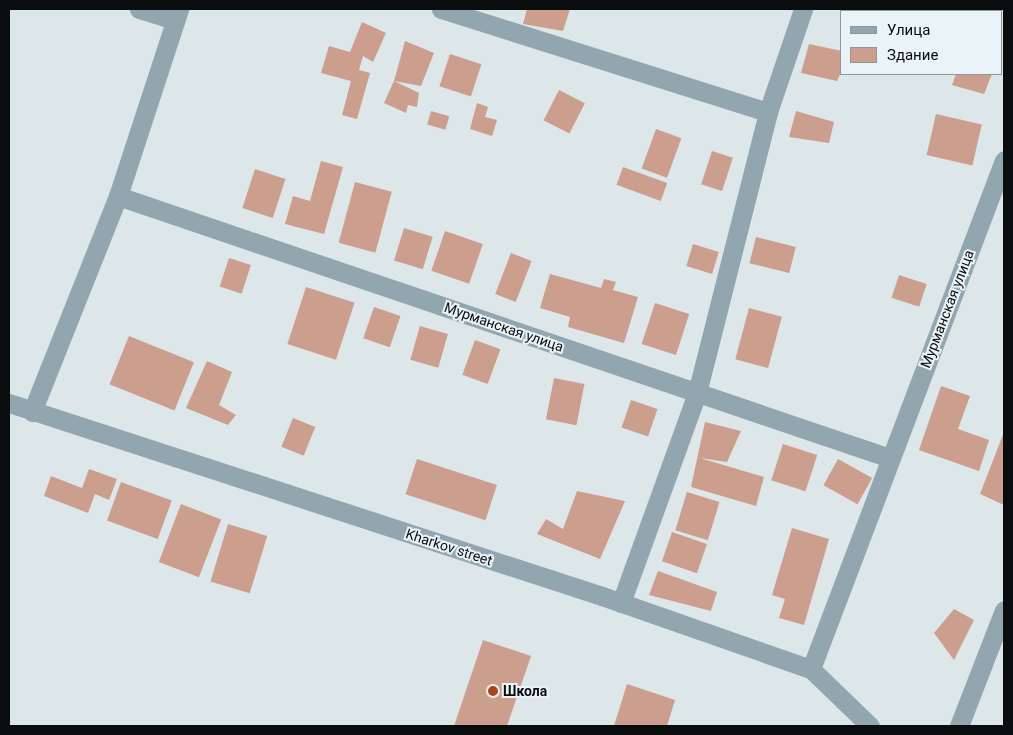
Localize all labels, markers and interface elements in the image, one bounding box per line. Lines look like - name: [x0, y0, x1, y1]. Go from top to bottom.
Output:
- legend: [840, 10, 1003, 75]
- text: Улица: [887, 21, 930, 39]
- text: Здание: [887, 46, 938, 64]
- street label: Мурманская улица: [917, 248, 977, 370]
- street label: Мурманская улица: [442, 299, 566, 355]
- street label: Kharkov street: [404, 525, 494, 569]
- place label: Школа: [503, 683, 547, 699]
- marker: Школа: [487, 685, 499, 697]

